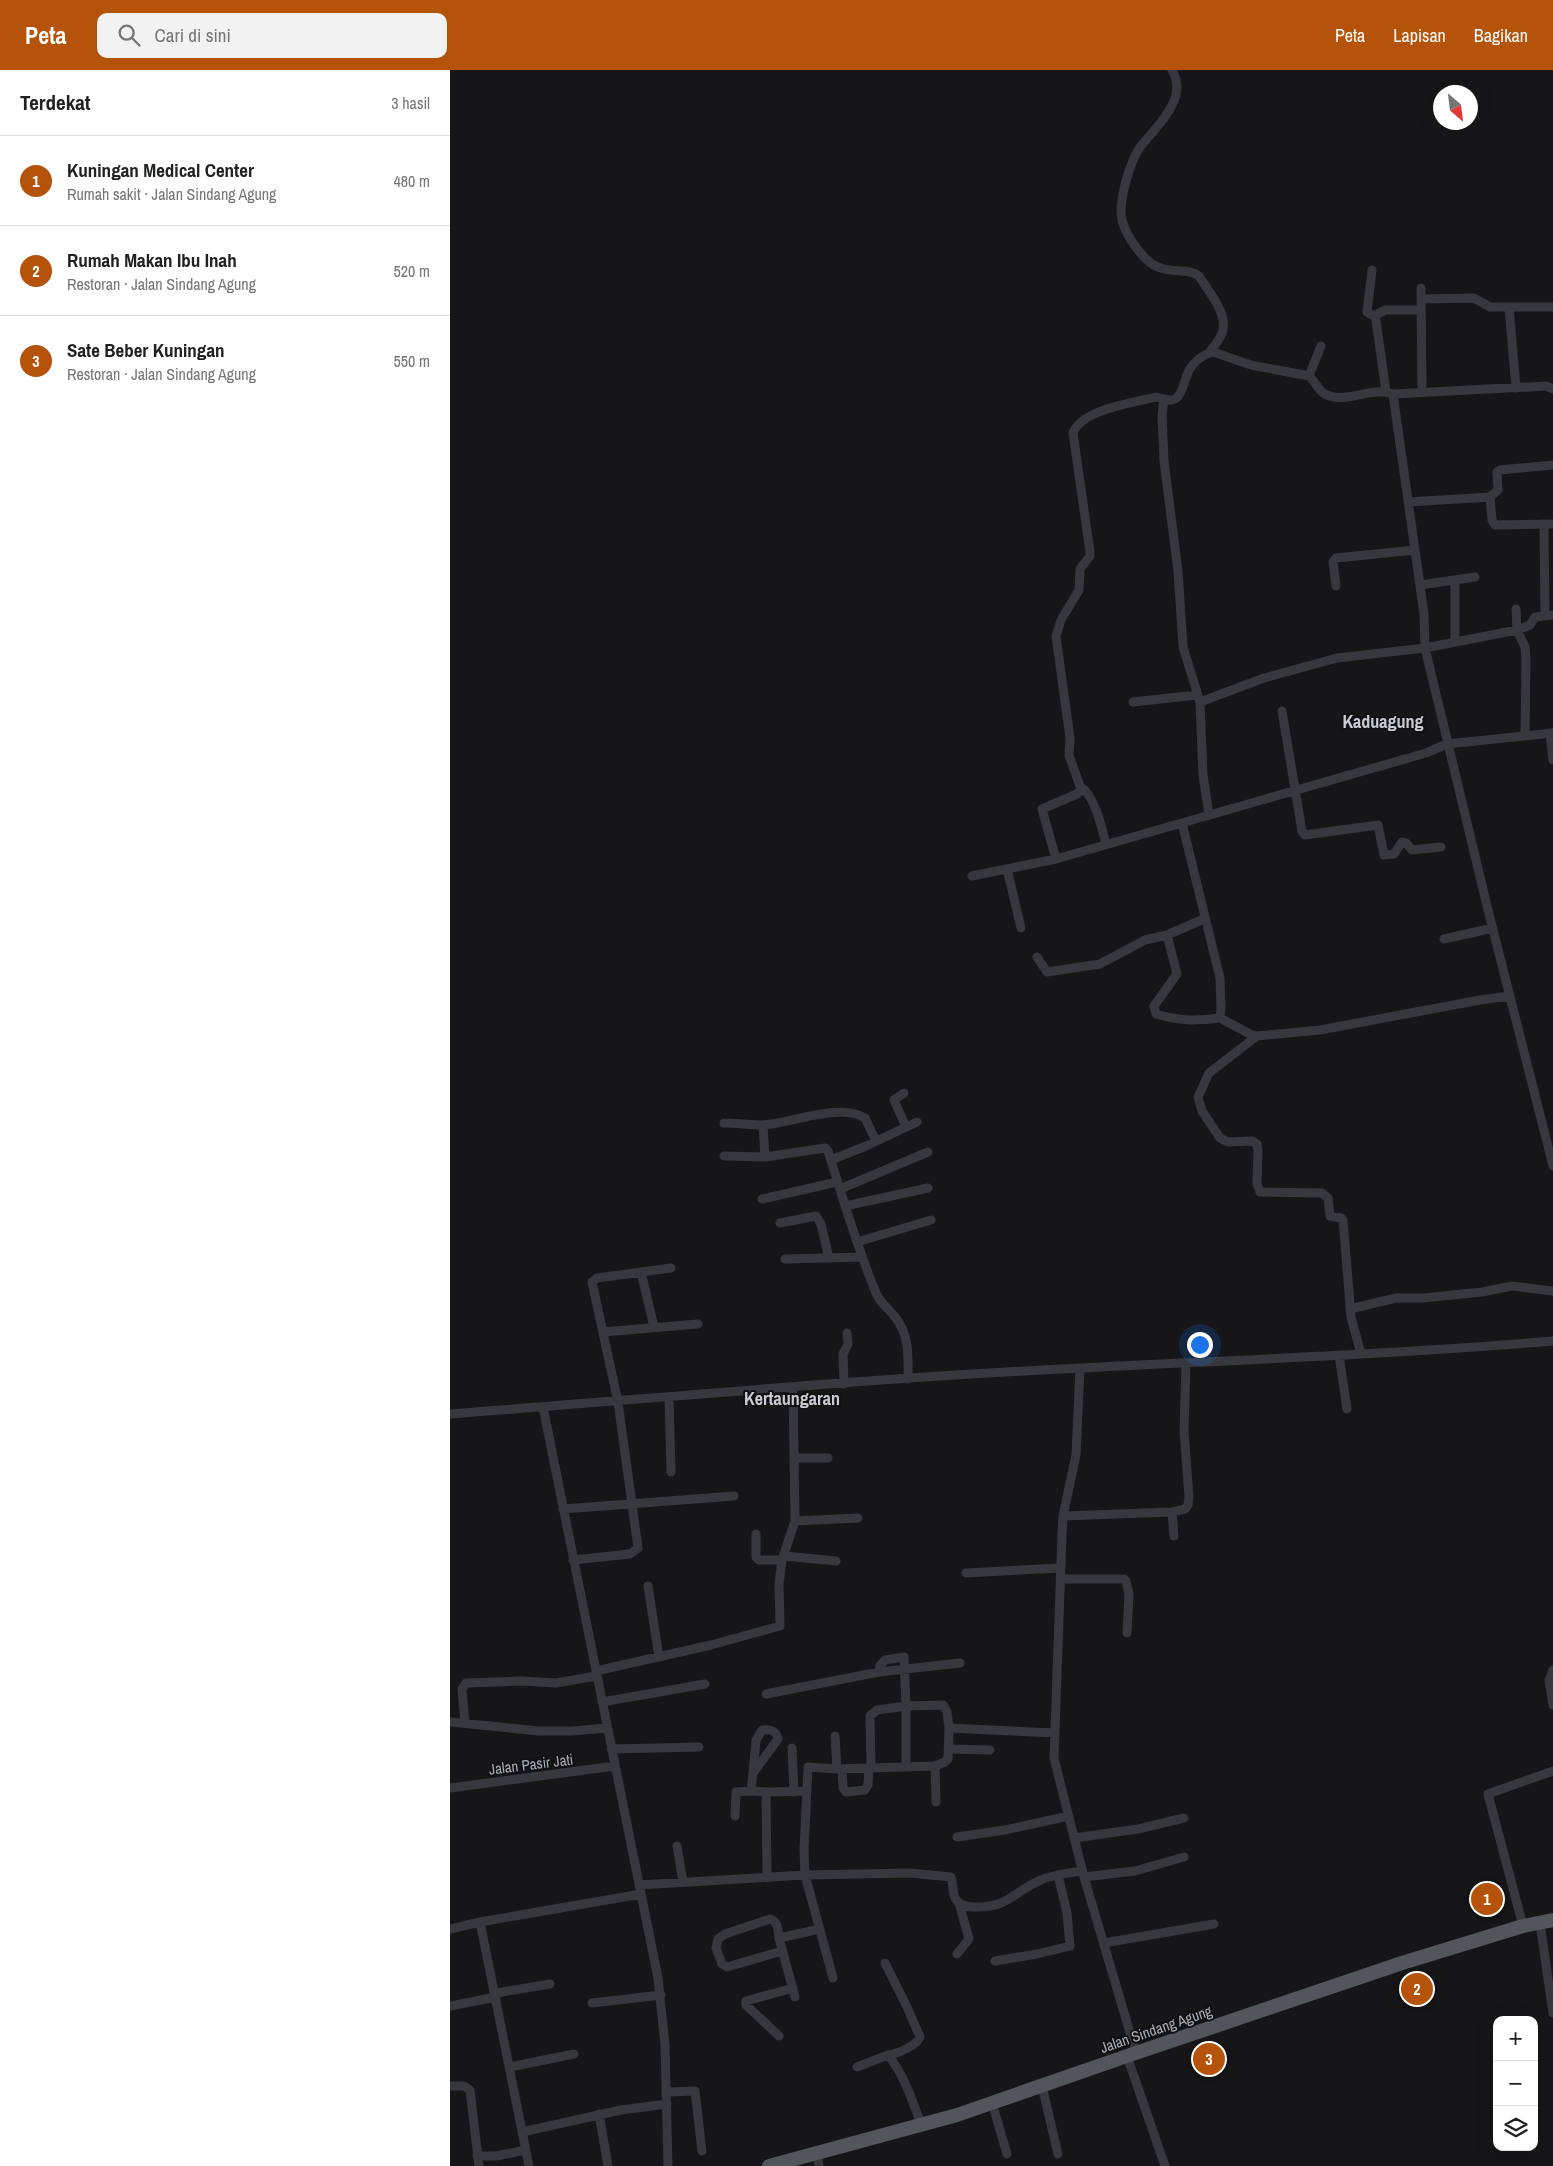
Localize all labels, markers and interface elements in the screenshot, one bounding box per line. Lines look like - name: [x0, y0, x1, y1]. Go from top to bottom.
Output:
- search box: [97, 13, 447, 58]
- text: Peta: [25, 19, 67, 51]
- icon: search: [115, 21, 143, 49]
- text: Cari di sini: [155, 22, 231, 48]
- text: Peta: [1335, 23, 1365, 48]
- text: Lapisan: [1393, 23, 1446, 48]
- text: Bagikan: [1474, 23, 1528, 48]
- north arrow: [1433, 85, 1478, 130]
- text: Terdekat: [20, 88, 91, 117]
- text: 3 hasil: [391, 92, 430, 114]
- text: Kuningan Medical Center: [67, 157, 254, 183]
- text: 1: [32, 170, 40, 192]
- text: 480 m: [394, 170, 430, 192]
- text: Rumah sakit · Jalan Sindang Agung: [67, 183, 276, 205]
- text: Rumah Makan Ibu Inah: [67, 247, 237, 273]
- text: 2: [32, 260, 40, 282]
- text: 520 m: [394, 260, 430, 282]
- text: Restoran · Jalan Sindang Agung: [67, 273, 256, 295]
- text: Sate Beber Kuningan: [67, 337, 225, 363]
- text: 3: [32, 350, 40, 372]
- text: 550 m: [394, 350, 430, 372]
- text: Restoran · Jalan Sindang Agung: [67, 363, 256, 385]
- district label: Kaduagung: [1342, 709, 1424, 734]
- your location: [1187, 1332, 1213, 1358]
- district label: Kertaungaran: [744, 1386, 840, 1411]
- street label: Jalan Pasir Jati: [488, 1748, 574, 1780]
- pin: 1: [1471, 1880, 1503, 1918]
- pin: 2: [1401, 1970, 1433, 2008]
- street label: Jalan Sindang Agung: [1097, 2000, 1215, 2058]
- map controls: [1493, 2016, 1538, 2151]
- button: +: [1493, 2016, 1538, 2061]
- pin: 3: [1193, 2040, 1225, 2078]
- button: −: [1493, 2061, 1538, 2106]
- button: layers: [1493, 2106, 1538, 2151]

